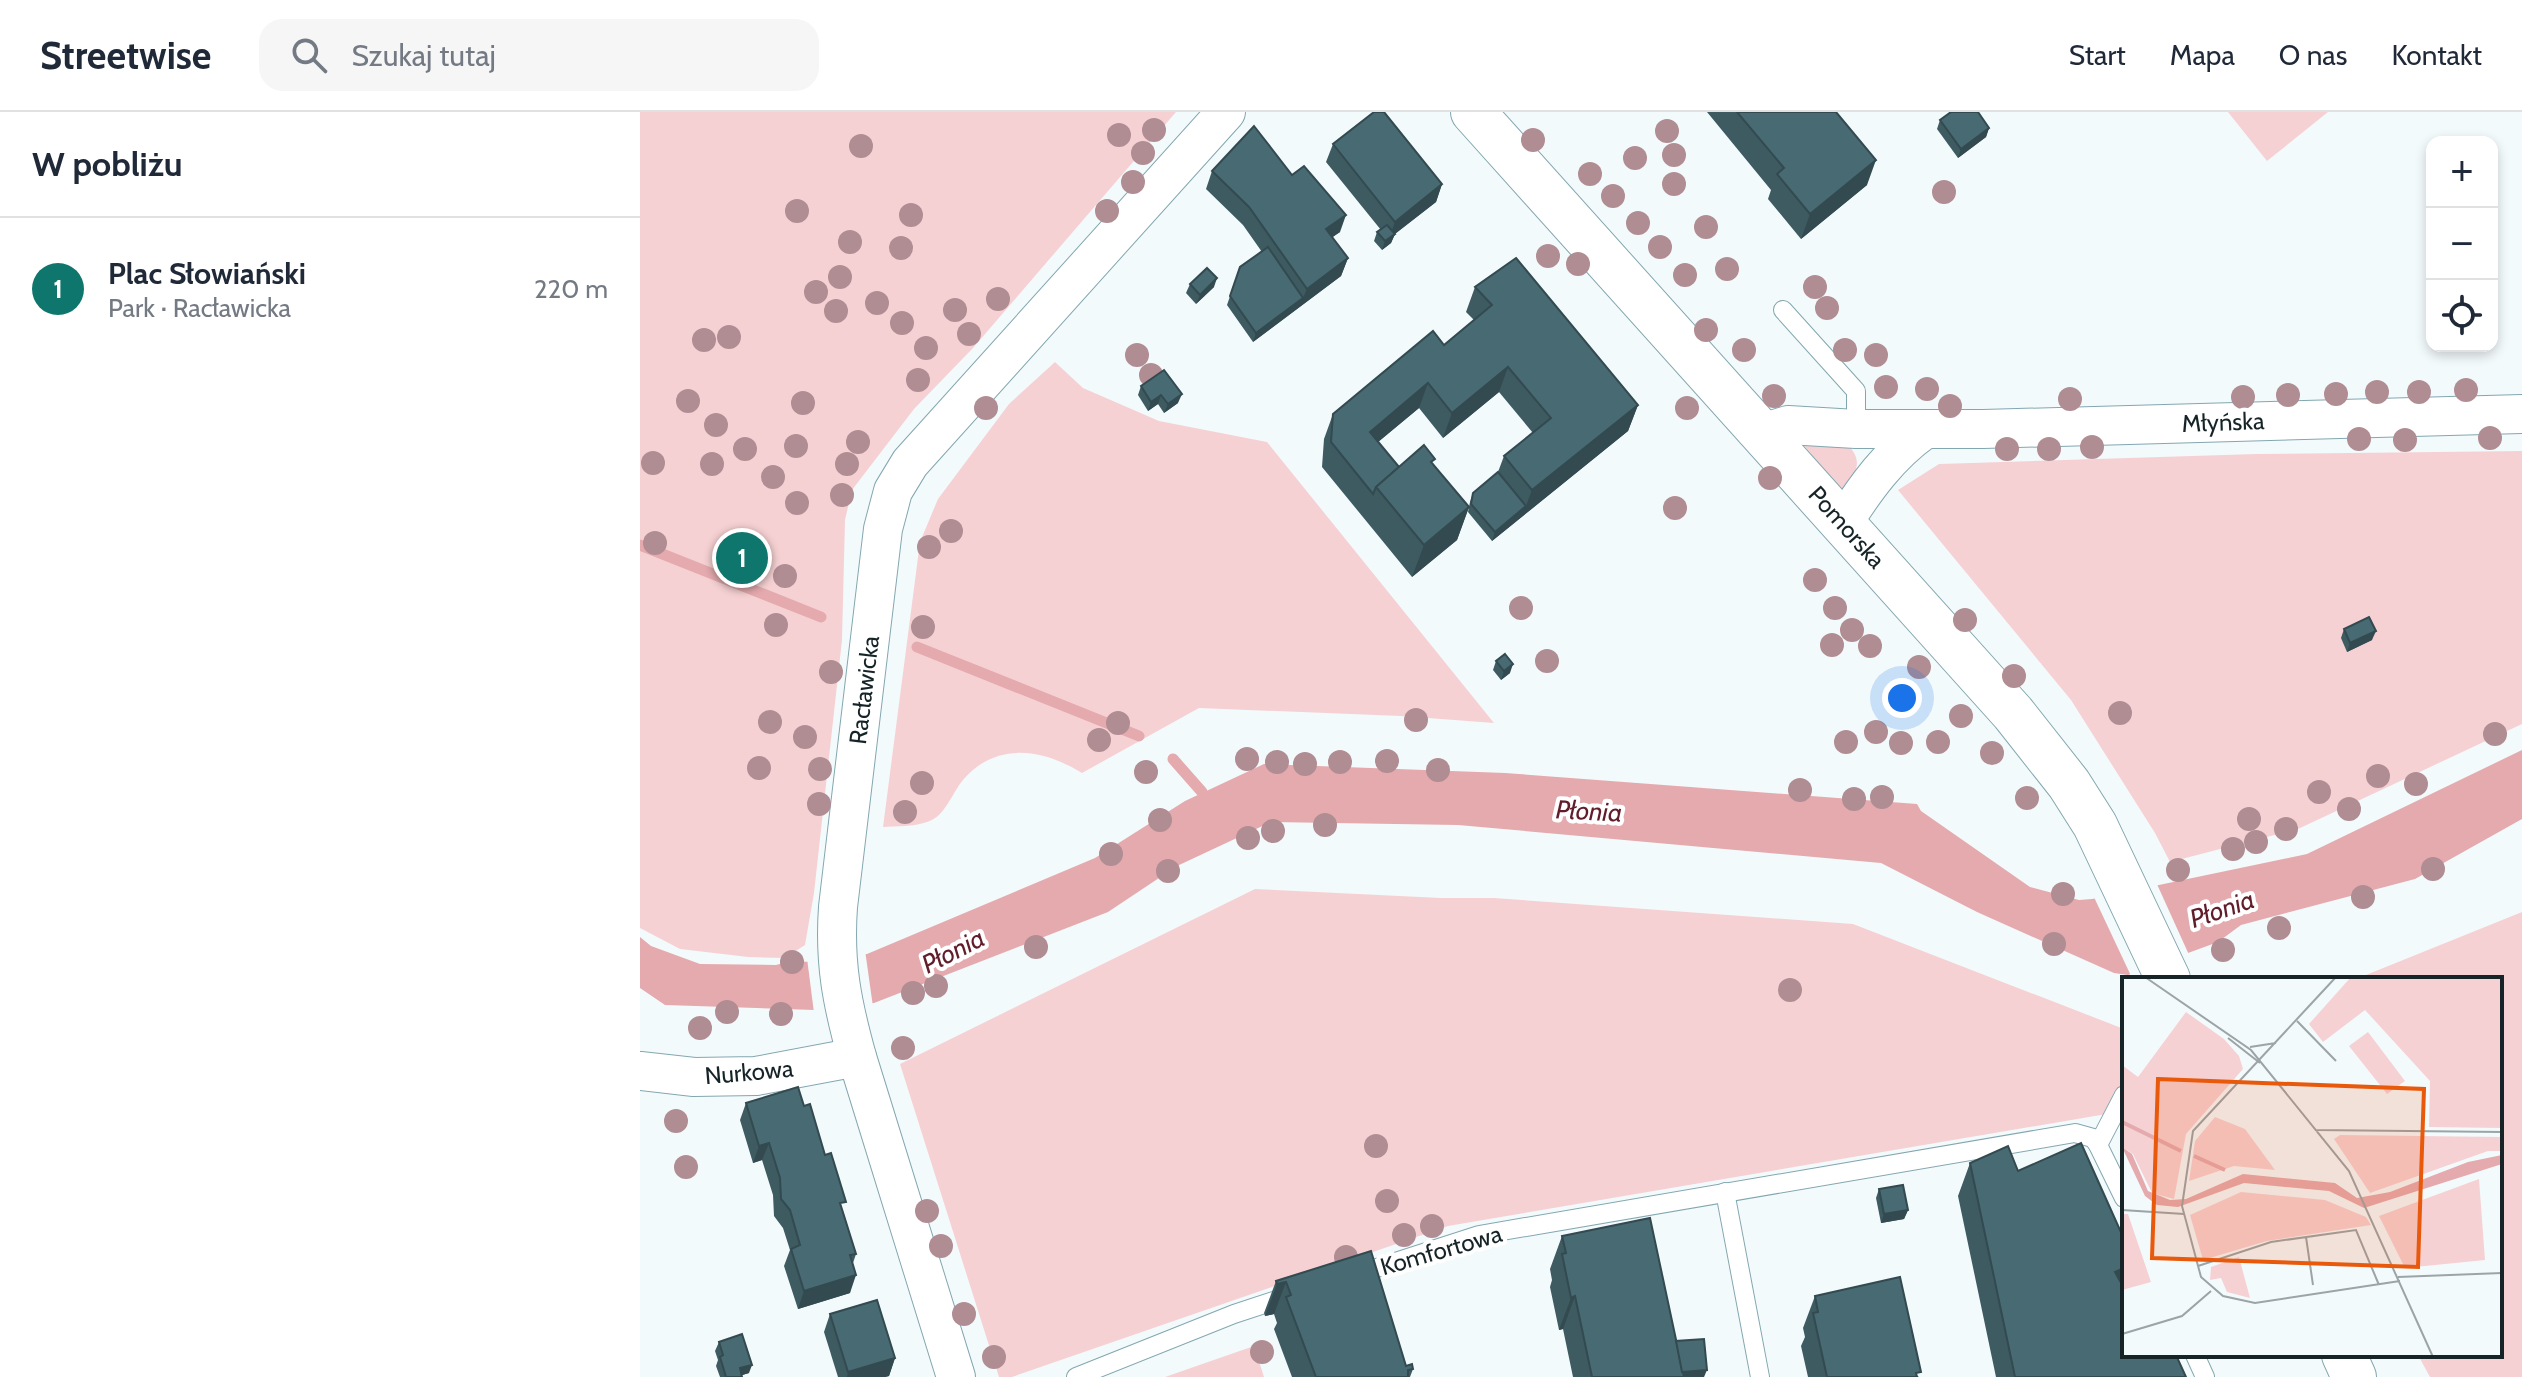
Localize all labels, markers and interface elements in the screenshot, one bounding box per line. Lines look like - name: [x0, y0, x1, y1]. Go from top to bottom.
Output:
- search box: [259, 19, 819, 91]
- text: Streetwise: [40, 32, 211, 79]
- icon: search: [287, 33, 331, 77]
- text: Szukaj tutaj: [351, 37, 496, 74]
- text: Start: [2069, 38, 2126, 72]
- text: Mapa: [2170, 38, 2235, 72]
- text: O nas: [2279, 38, 2347, 72]
- text: Kontakt: [2391, 38, 2482, 72]
- map controls: [2426, 136, 2498, 352]
- button: +: [2426, 136, 2498, 208]
- text: W pobliżu: [32, 143, 183, 185]
- button: −: [2426, 208, 2498, 280]
- text: Plac Słowiański: [108, 255, 306, 292]
- text: 1: [53, 273, 63, 305]
- text: 220 m: [534, 273, 608, 305]
- button: locate: [2426, 280, 2498, 352]
- text: Park · Racławicka: [108, 292, 291, 324]
- street label: Młyńska: [2181, 406, 2265, 438]
- street label: Pomorska: [1803, 480, 1892, 574]
- pin: 1: [716, 528, 768, 588]
- street label: Racławicka: [843, 634, 885, 746]
- your location: [1882, 678, 1922, 718]
- water label: Płonia: [1555, 793, 1623, 829]
- water label: Płonia: [2185, 883, 2259, 935]
- water label: Płonia: [916, 922, 990, 980]
- inset map: [2122, 977, 2502, 1357]
- street label: Nurkowa: [703, 1054, 795, 1090]
- street label: Komfortowa: [1377, 1219, 1506, 1281]

